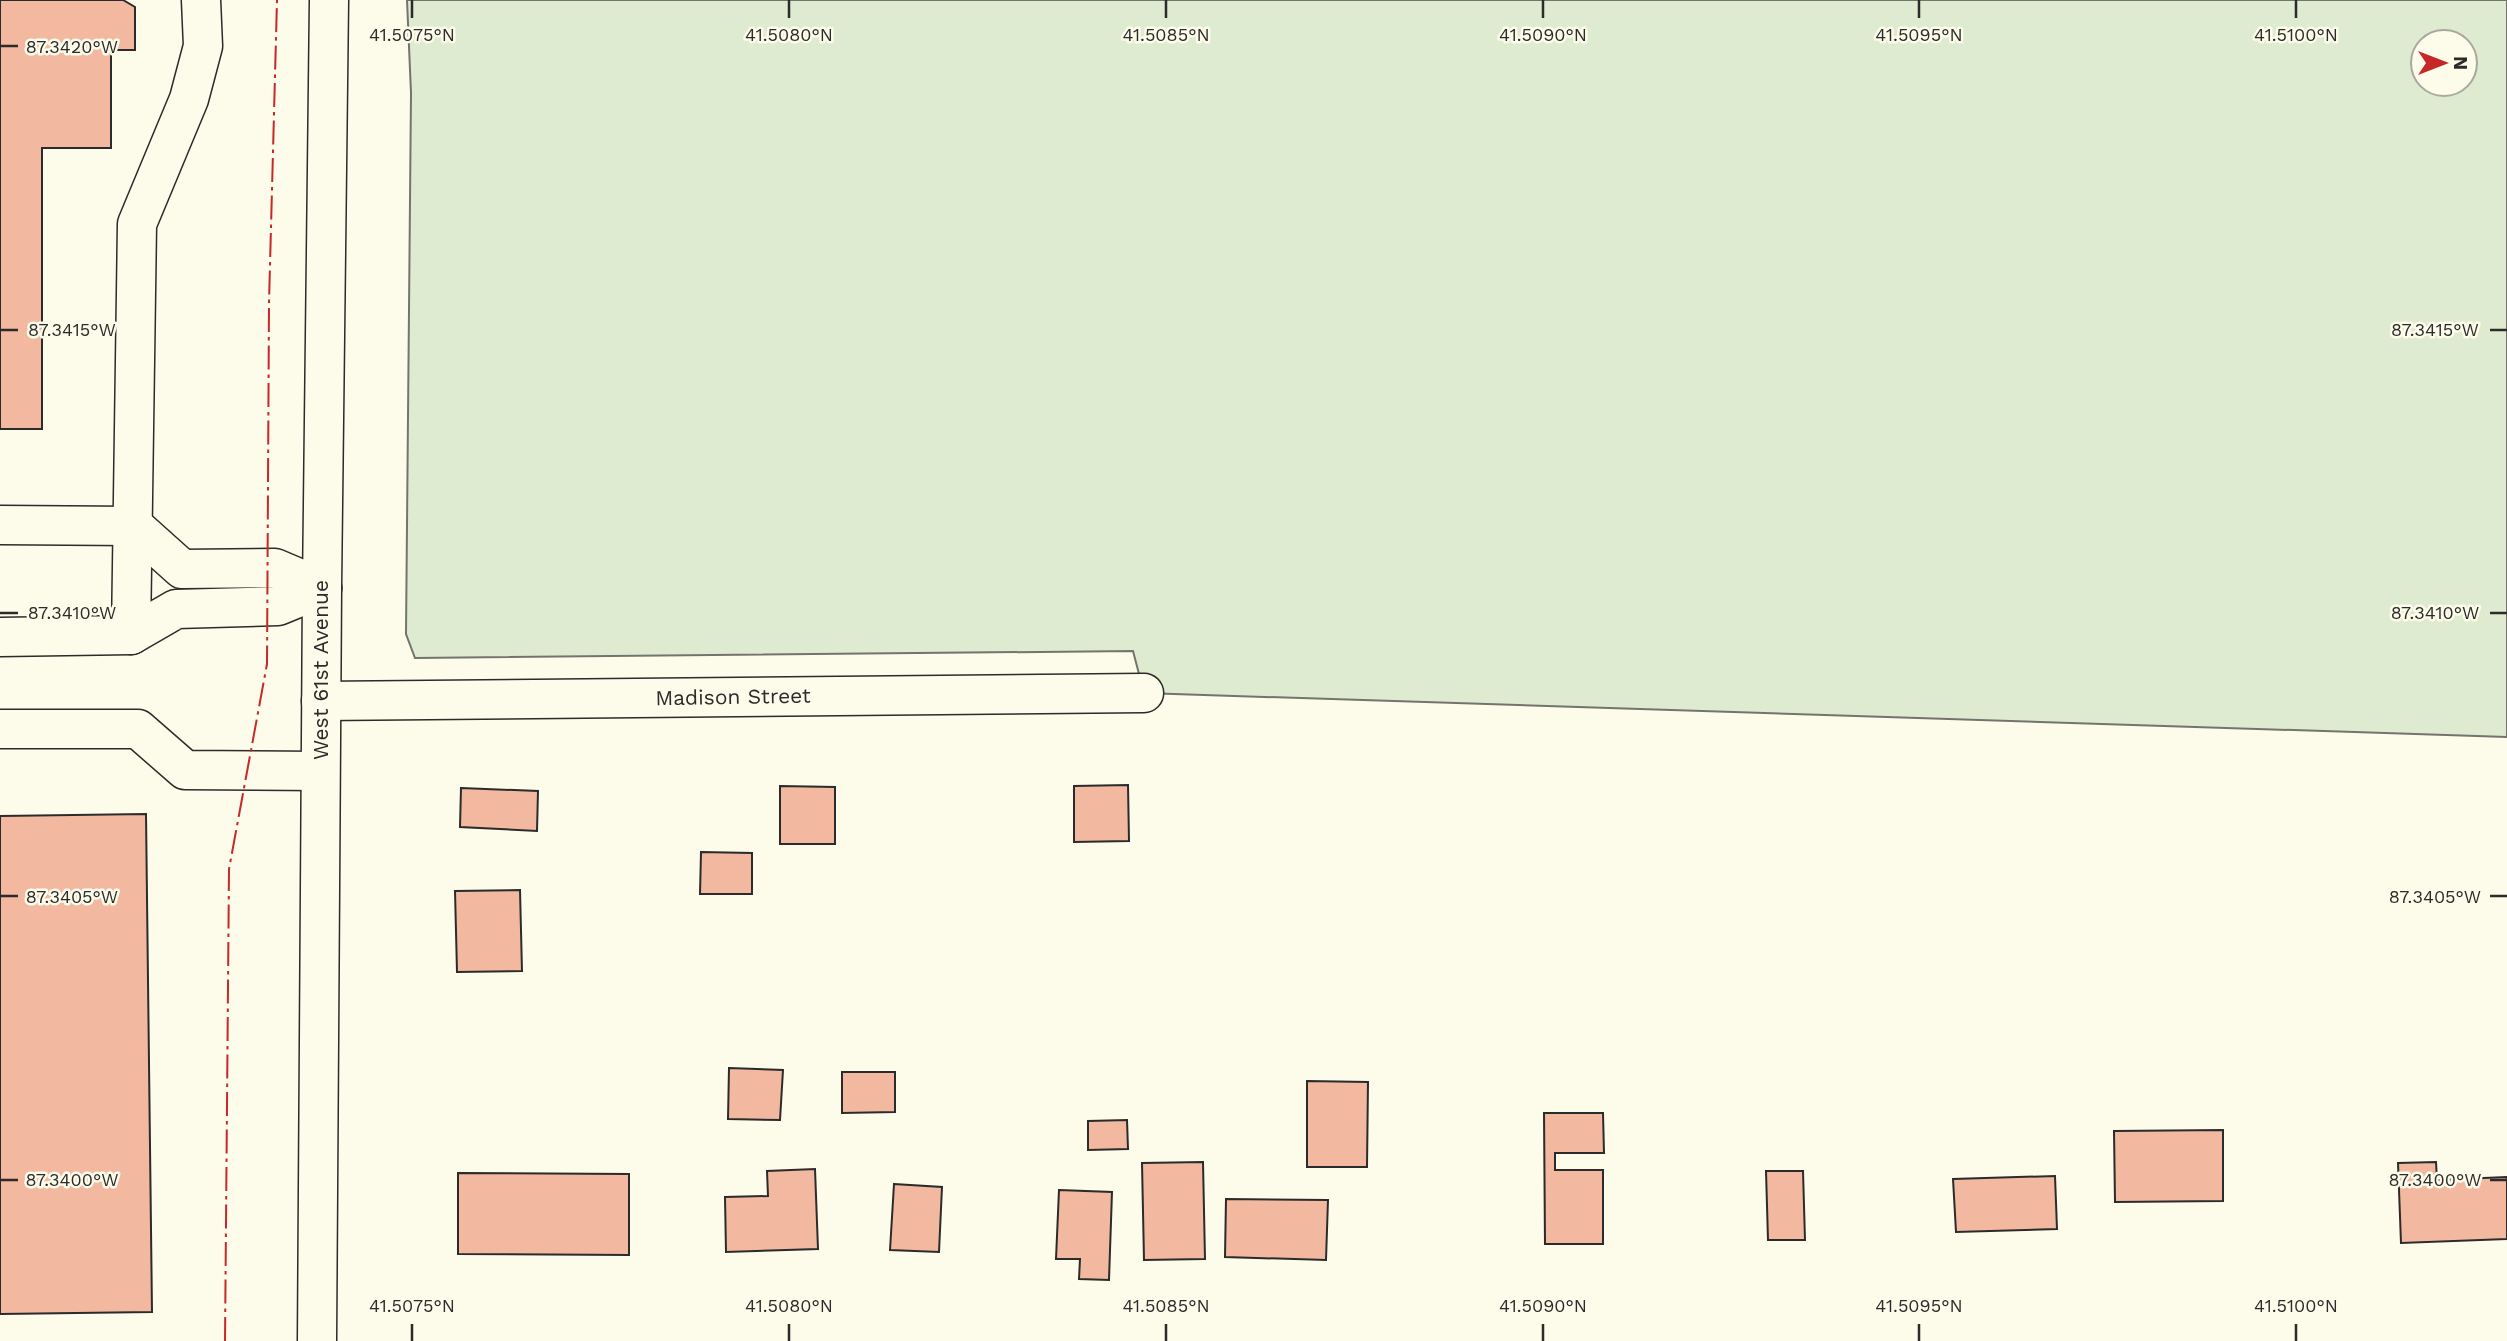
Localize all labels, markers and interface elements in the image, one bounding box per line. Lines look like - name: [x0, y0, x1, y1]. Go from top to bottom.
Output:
- text: 41.5075°N: [369, 24, 455, 45]
- text: 41.5080°N: [745, 24, 833, 45]
- text: 41.5085°N: [1122, 24, 1210, 45]
- text: 41.5090°N: [1499, 24, 1587, 45]
- text: 41.5095°N: [1875, 24, 1963, 45]
- text: 41.5100°N: [2254, 24, 2338, 45]
- north arrow: [2409, 28, 2479, 98]
- text: 87.3420°W: [26, 36, 118, 57]
- text: N: [2449, 56, 2472, 70]
- text: 87.3415°W: [28, 319, 116, 340]
- text: 87.3415°W: [2391, 319, 2479, 340]
- street label: West 61st Avenue: [308, 580, 333, 760]
- text: 87.3410°W: [28, 602, 116, 623]
- text: 87.3410°W: [2391, 602, 2479, 623]
- street label: Madison Street: [655, 683, 811, 710]
- text: 87.3405°W: [26, 886, 118, 907]
- text: 87.3405°W: [2389, 886, 2481, 907]
- text: 87.3400°W: [26, 1169, 119, 1190]
- text: 87.3400°W: [2389, 1169, 2482, 1190]
- text: 41.5075°N: [369, 1295, 455, 1316]
- text: 41.5080°N: [745, 1295, 833, 1316]
- text: 41.5085°N: [1122, 1295, 1210, 1316]
- text: 41.5090°N: [1499, 1295, 1587, 1316]
- text: 41.5095°N: [1875, 1295, 1963, 1316]
- text: 41.5100°N: [2254, 1295, 2338, 1316]

